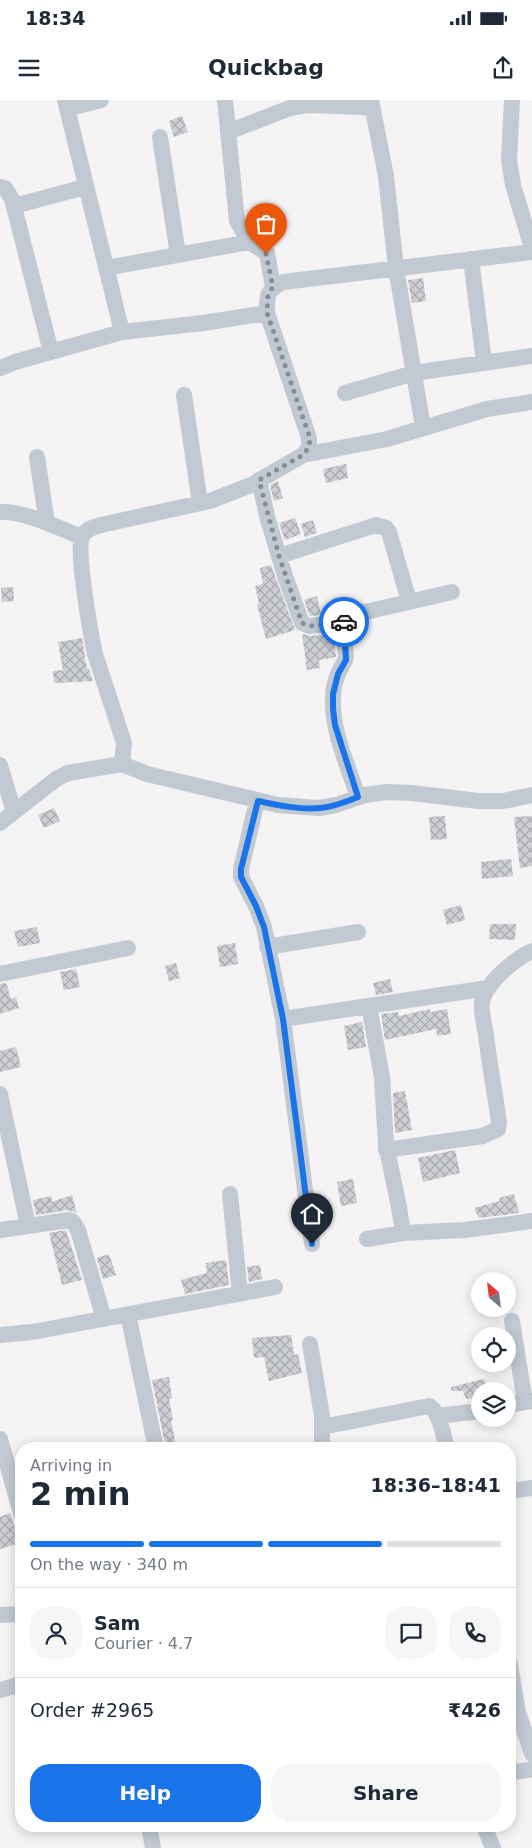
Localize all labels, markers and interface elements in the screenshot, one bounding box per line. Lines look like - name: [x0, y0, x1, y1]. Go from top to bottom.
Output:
- text: 18:34: [25, 7, 85, 29]
- icon: menu: [15, 54, 43, 82]
- icon: share: [489, 54, 517, 82]
- text: Quickbag: [208, 55, 324, 80]
- pin: [245, 203, 287, 254]
- icon: bag: [252, 210, 280, 238]
- courier: [319, 597, 369, 647]
- icon: car: [330, 608, 358, 636]
- pin: [291, 1193, 333, 1244]
- icon: home: [298, 1200, 326, 1228]
- north arrow: [471, 1272, 516, 1318]
- map controls: [471, 1272, 516, 1427]
- button: locate: [471, 1327, 516, 1372]
- button: layers: [471, 1382, 516, 1427]
- text: Arriving in: [30, 1456, 112, 1475]
- text: 18:36–18:41: [371, 1474, 501, 1496]
- text: 2 min: [30, 1475, 131, 1513]
- text: On the way · 340 m: [30, 1555, 188, 1574]
- button: person: [30, 1607, 82, 1659]
- button: chat: [385, 1607, 437, 1659]
- button: phone: [449, 1607, 501, 1659]
- text: Sam: [94, 1612, 140, 1634]
- text: Courier · 4.7: [94, 1634, 193, 1653]
- text: Order #2965: [30, 1699, 154, 1721]
- text: ₹426: [448, 1699, 501, 1721]
- button: Help: [30, 1764, 261, 1822]
- button: Share: [271, 1764, 501, 1822]

